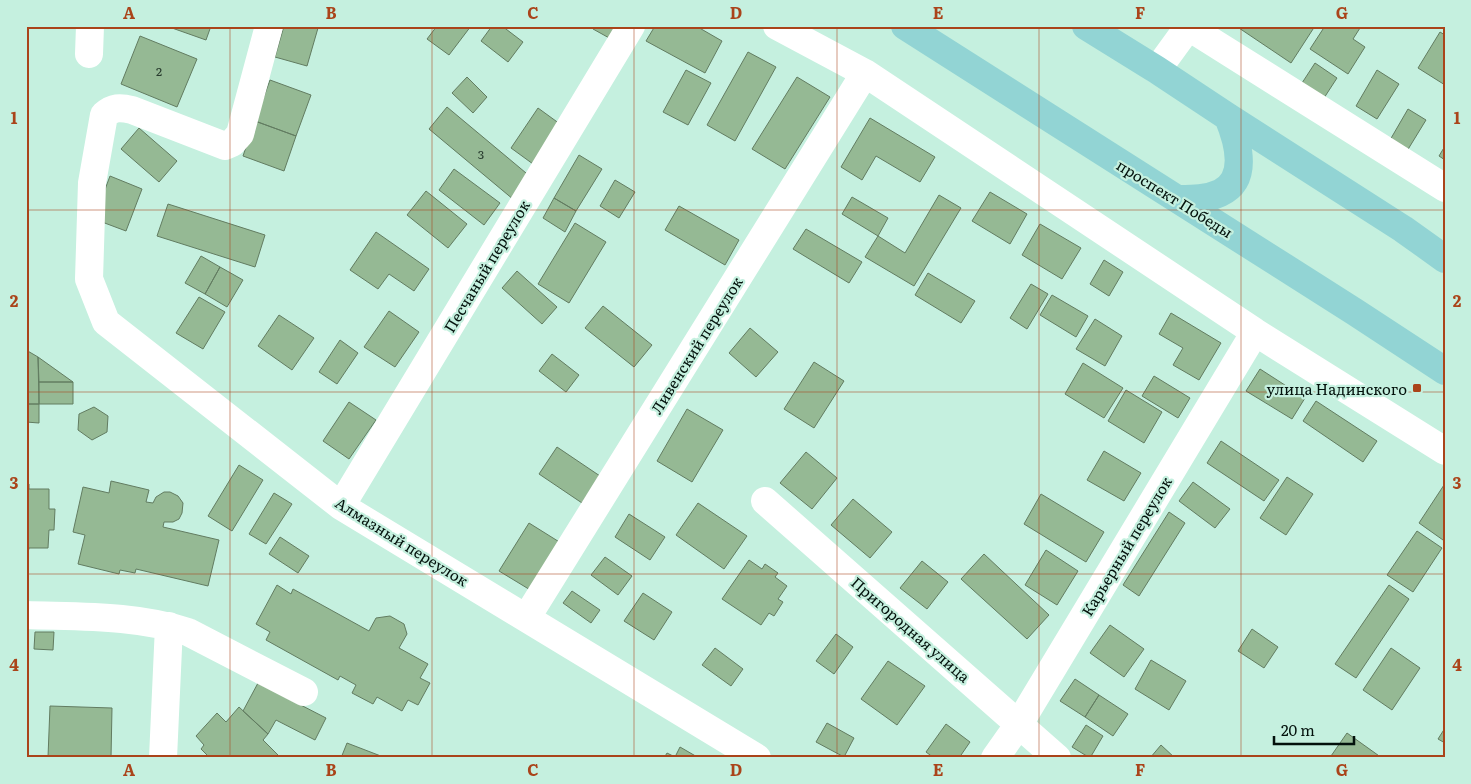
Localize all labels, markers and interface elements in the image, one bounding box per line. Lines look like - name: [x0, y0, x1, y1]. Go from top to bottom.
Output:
- text: A: [123, 0, 135, 24]
- text: B: [325, 0, 337, 24]
- text: C: [527, 0, 539, 24]
- text: D: [730, 0, 742, 24]
- text: E: [933, 0, 944, 24]
- text: F: [1135, 0, 1145, 24]
- text: G: [1336, 0, 1348, 24]
- house number: 2: [156, 62, 162, 80]
- text: 1: [11, 105, 18, 129]
- text: 1: [1454, 105, 1461, 129]
- house number: 3: [478, 145, 484, 163]
- street label: проспект Победы: [1112, 153, 1238, 243]
- street label: Песчаный переулок: [437, 195, 535, 337]
- street label: Ливенский переулок: [644, 272, 748, 418]
- text: 2: [10, 288, 19, 312]
- text: 2: [1453, 288, 1462, 312]
- place label: улица Надинского: [1267, 377, 1407, 400]
- marker: улица Надинского: [1411, 382, 1423, 394]
- text: 3: [10, 470, 19, 494]
- text: 3: [1453, 470, 1462, 494]
- street label: Карьерный переулок: [1075, 472, 1177, 620]
- street label: Алмазный переулок: [331, 491, 473, 591]
- street label: Пригородная улица: [846, 571, 976, 688]
- text: 4: [9, 652, 19, 676]
- text: 4: [1452, 652, 1462, 676]
- scale bar: [1274, 714, 1354, 746]
- text: 20 m: [1281, 718, 1315, 741]
- text: A: [123, 757, 135, 781]
- text: B: [325, 757, 337, 781]
- text: C: [527, 757, 539, 781]
- text: D: [730, 757, 742, 781]
- text: E: [933, 757, 944, 781]
- text: F: [1135, 757, 1145, 781]
- text: G: [1336, 757, 1348, 781]

